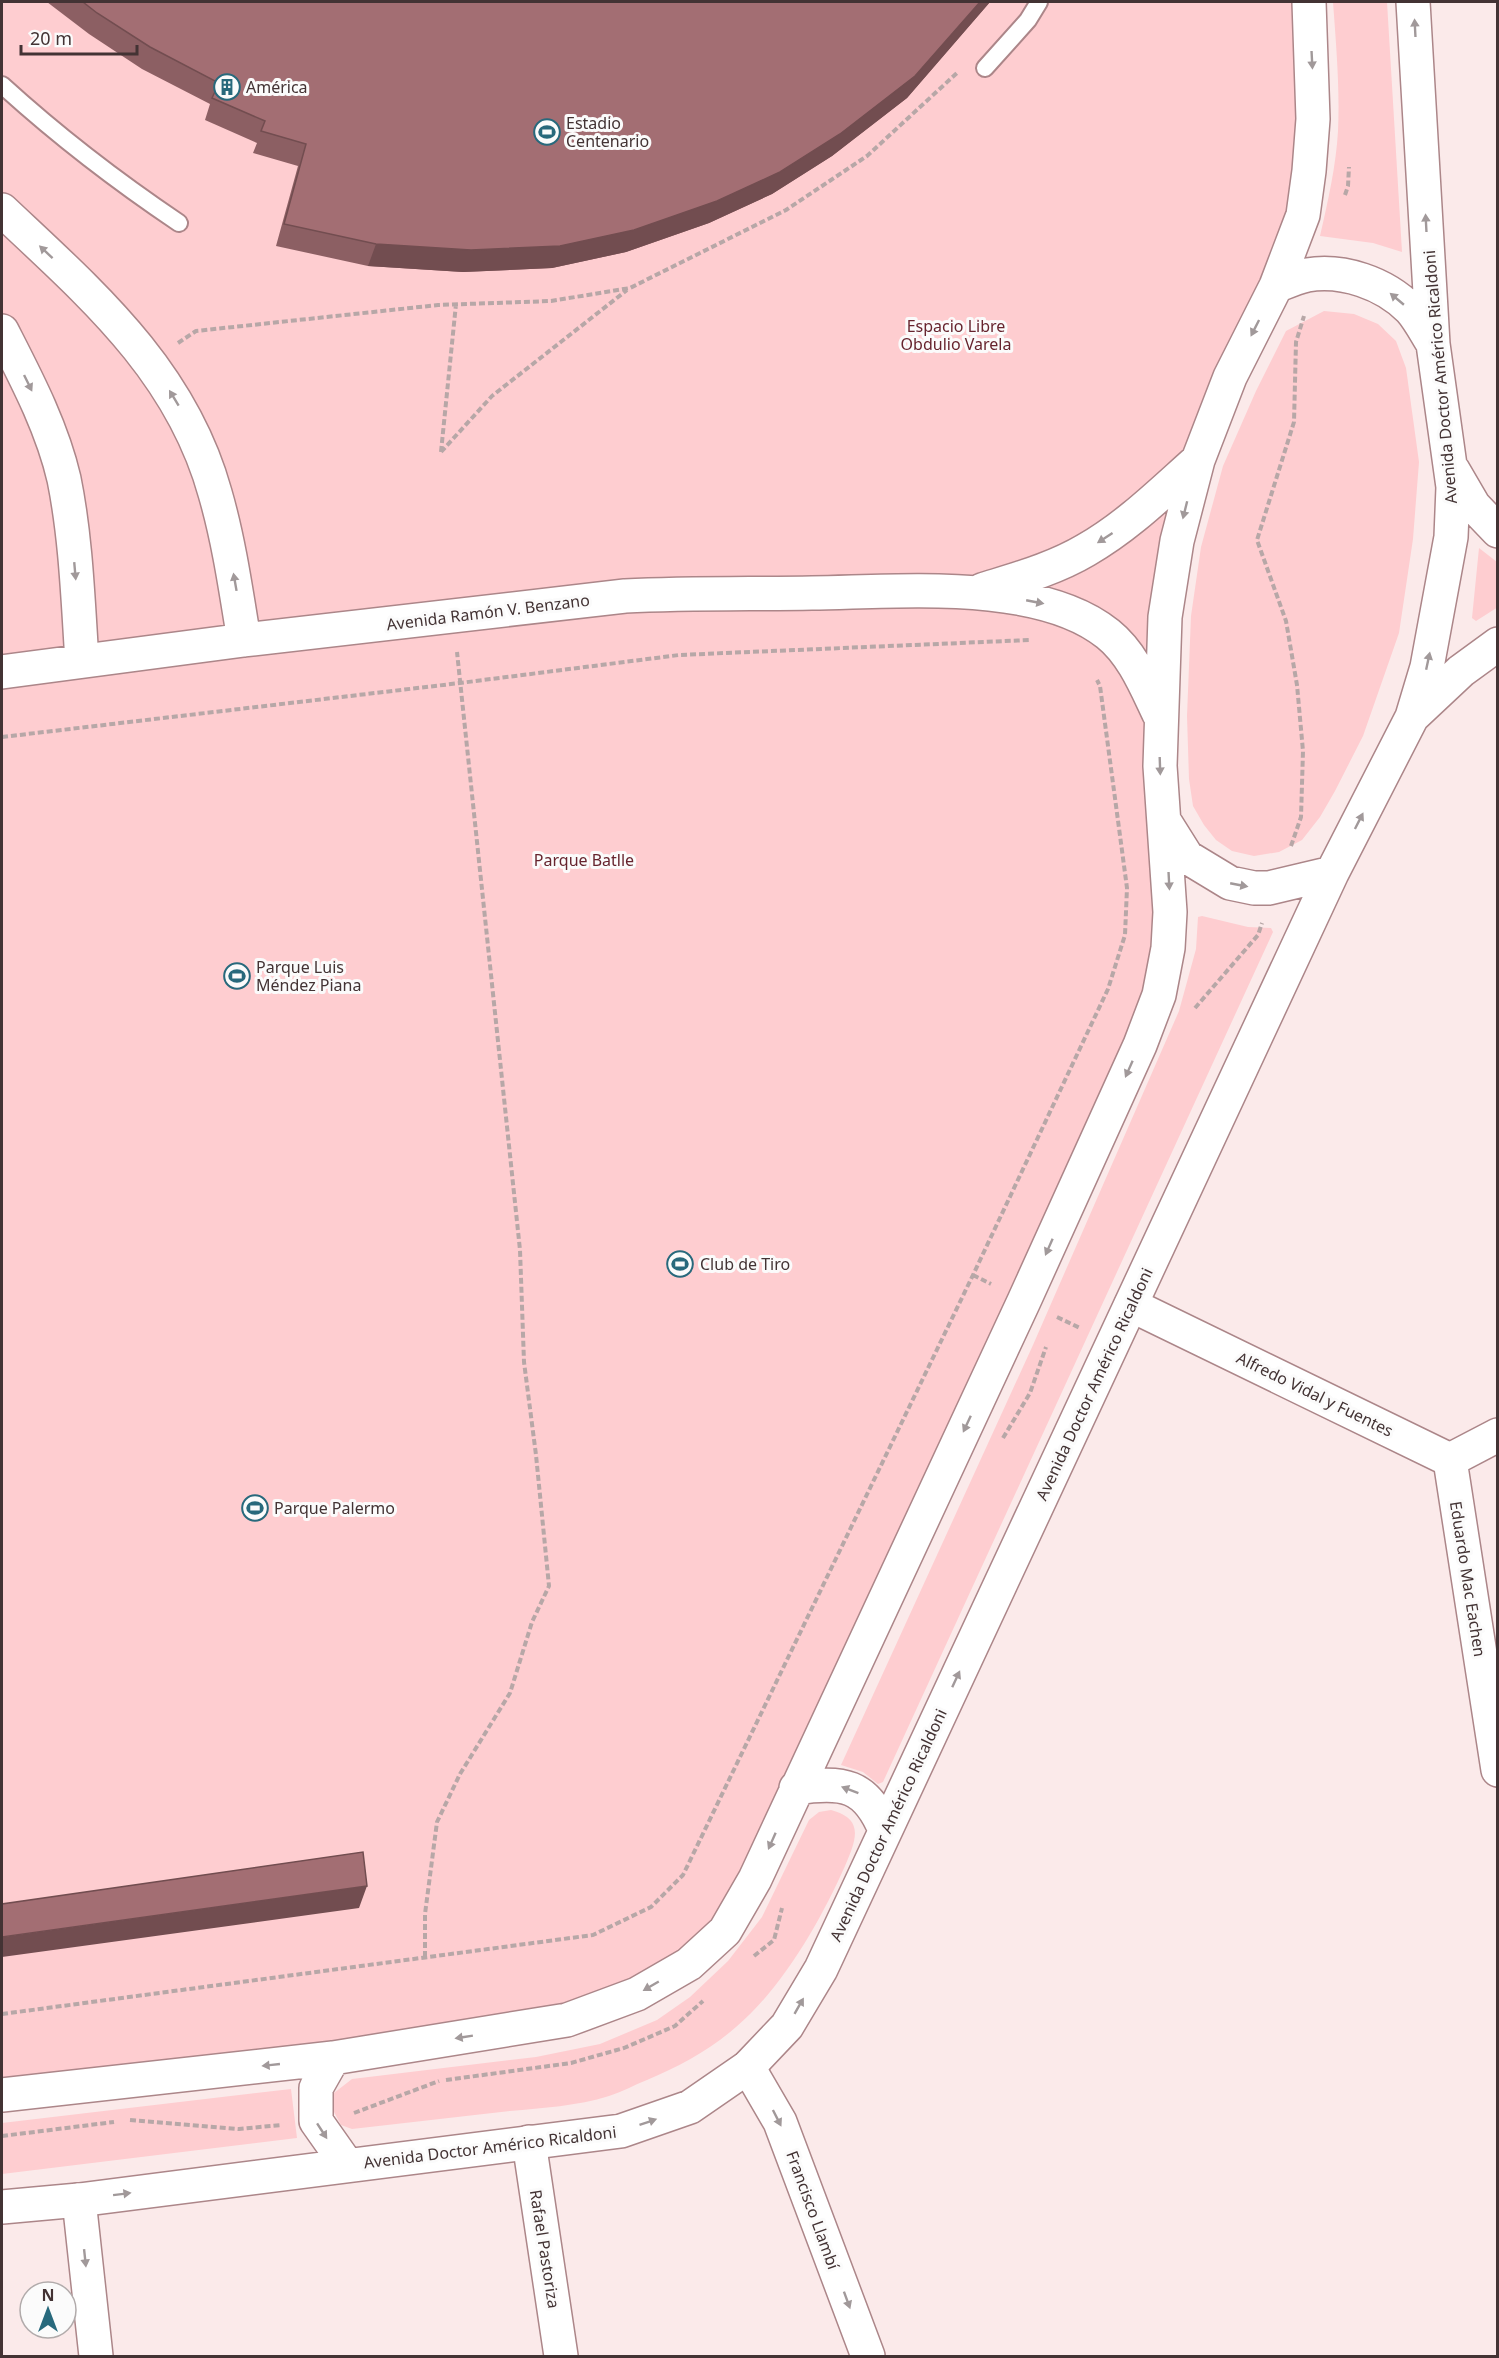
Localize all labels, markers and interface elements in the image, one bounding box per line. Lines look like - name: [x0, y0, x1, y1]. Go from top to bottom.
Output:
- scale bar: [21, 18, 136, 56]
- one-way arrow: [1410, 19, 1419, 38]
- text: 20 m: [30, 26, 72, 50]
- one-way arrow: [1307, 50, 1316, 69]
- building icon: América: [212, 72, 242, 102]
- place label: América: [246, 76, 308, 98]
- place label: Estadio Centenario: [566, 112, 649, 152]
- sports icon: Estadio Centenario: [532, 117, 562, 147]
- one-way arrow: [1422, 213, 1431, 232]
- one-way arrow: [39, 245, 54, 259]
- street label: Avenida Doctor Américo Ricaldoni: [1418, 249, 1462, 505]
- one-way arrow: [1389, 292, 1405, 305]
- park label: Espacio Libre Obdulio Varela: [901, 315, 1011, 355]
- one-way arrow: [1250, 320, 1259, 337]
- one-way arrow: [23, 375, 33, 392]
- one-way arrow: [168, 390, 179, 406]
- one-way arrow: [1180, 501, 1190, 519]
- one-way arrow: [1097, 532, 1113, 543]
- one-way arrow: [70, 562, 80, 581]
- one-way arrow: [230, 572, 239, 591]
- street label: Avenida Ramón V. Benzano: [385, 589, 591, 635]
- one-way arrow: [1025, 598, 1044, 607]
- one-way arrow: [1423, 651, 1433, 670]
- one-way arrow: [1156, 756, 1165, 775]
- one-way arrow: [1354, 812, 1363, 829]
- park label: Parque Batlle: [534, 849, 634, 871]
- one-way arrow: [1164, 871, 1173, 890]
- one-way arrow: [1230, 881, 1249, 890]
- place label: Parque Luis Méndez Piana: [256, 956, 361, 996]
- sports icon: Parque Luis Méndez Piana: [222, 961, 252, 991]
- one-way arrow: [1124, 1060, 1133, 1078]
- one-way arrow: [1044, 1238, 1053, 1255]
- sports icon: Club de Tiro: [665, 1249, 695, 1279]
- place label: Club de Tiro: [700, 1253, 790, 1275]
- street label: Avenida Doctor Américo Ricaldoni: [1030, 1264, 1158, 1504]
- street label: Alfredo Vidal y Fuentes: [1233, 1347, 1397, 1441]
- one-way arrow: [962, 1415, 971, 1432]
- sports icon: Parque Palermo: [240, 1493, 270, 1523]
- place label: Parque Palermo: [274, 1497, 395, 1519]
- street label: Eduardo Mac Eachen: [1445, 1500, 1491, 1658]
- one-way arrow: [951, 1671, 960, 1688]
- street label: Avenida Doctor Américo Ricaldoni: [824, 1705, 952, 1945]
- one-way arrow: [841, 1785, 859, 1795]
- one-way arrow: [768, 1833, 777, 1850]
- one-way arrow: [643, 1981, 659, 1992]
- one-way arrow: [794, 1997, 804, 2014]
- one-way arrow: [454, 2032, 473, 2041]
- one-way arrow: [261, 2060, 280, 2070]
- one-way arrow: [773, 2110, 782, 2127]
- one-way arrow: [639, 2116, 657, 2126]
- street label: Avenida Doctor Américo Ricaldoni: [362, 2121, 618, 2173]
- one-way arrow: [316, 2123, 327, 2139]
- street label: Francisco Llambí: [781, 2148, 845, 2273]
- street label: Rafael Pastoriza: [525, 2188, 565, 2310]
- one-way arrow: [113, 2189, 132, 2199]
- one-way arrow: [80, 2248, 90, 2267]
- north arrow: [18, 2280, 78, 2340]
- text: N: [41, 2284, 55, 2306]
- one-way arrow: [842, 2292, 852, 2310]

